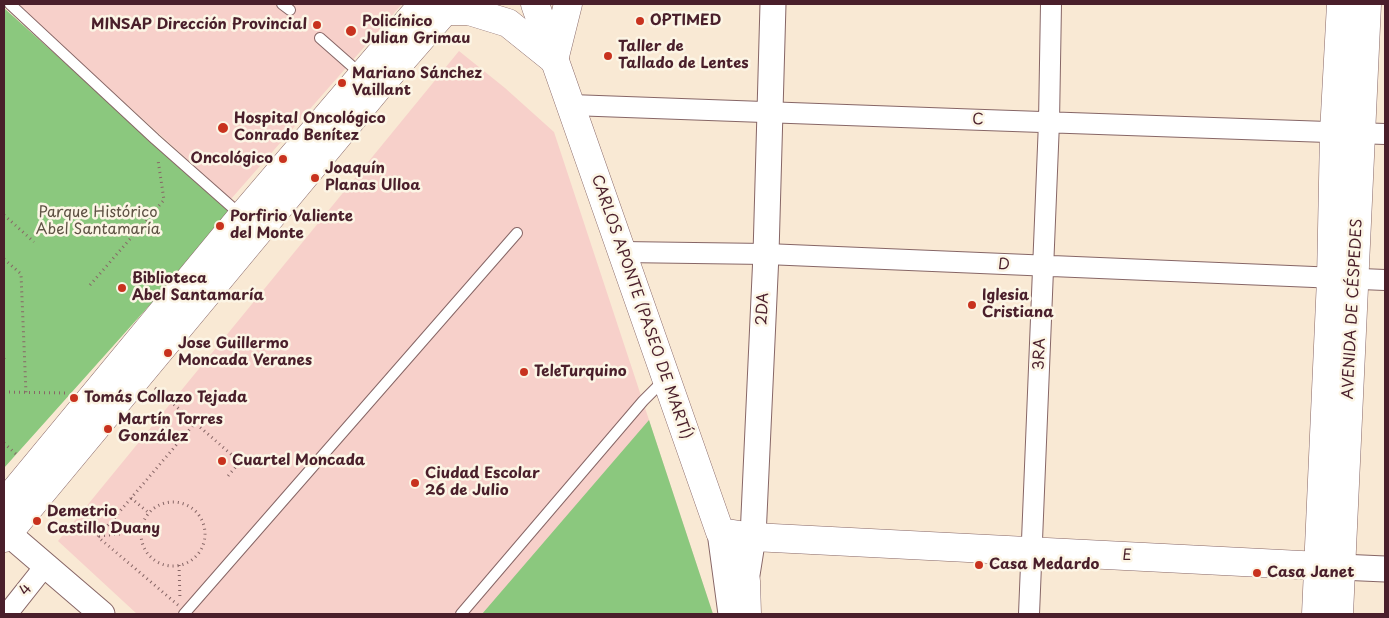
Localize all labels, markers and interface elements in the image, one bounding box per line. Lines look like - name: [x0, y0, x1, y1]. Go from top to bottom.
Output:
- place label: OPTIMED: [650, 12, 721, 30]
- place label: Policínico Julian Grimau: [362, 13, 470, 48]
- marker: OPTIMED: [634, 15, 646, 27]
- place label: MINSAP Dirección Provincial: [91, 16, 307, 34]
- marker: MINSAP Dirección Provincial: [311, 19, 323, 31]
- marker: Policínico Julian Grimau: [344, 24, 358, 38]
- place label: Taller de Tallado de Lentes: [618, 38, 749, 73]
- marker: Taller de Tallado de Lentes: [602, 50, 614, 62]
- place label: Mariano Sánchez Vaillant: [352, 65, 482, 100]
- marker: Mariano Sánchez Vaillant: [336, 77, 348, 89]
- place label: Hospital Oncológico Conrado Benítez: [234, 110, 385, 145]
- street label: C: [972, 111, 984, 129]
- marker: Hospital Oncológico Conrado Benítez: [216, 121, 230, 135]
- place label: Oncológico: [190, 150, 273, 168]
- marker: Oncológico: [277, 153, 289, 165]
- place label: Joaquín Planas Ulloa: [325, 160, 420, 195]
- marker: Joaquín Planas Ulloa: [309, 172, 321, 184]
- street label: CARLOS APONTE (PASEO DE MARTÍ): [587, 173, 695, 441]
- park label: Parque Histórico Abel Santamaría: [36, 204, 160, 239]
- place label: Porfirio Valiente del Monte: [230, 208, 353, 243]
- street label: AVENIDA DE CÉSPEDES: [1339, 218, 1367, 400]
- marker: Porfirio Valiente del Monte: [214, 220, 226, 232]
- street label: D: [998, 256, 1010, 274]
- place label: Biblioteca Abel Santamaría: [132, 270, 264, 305]
- marker: Biblioteca Abel Santamaría: [116, 282, 128, 294]
- place label: Iglesia Cristiana: [982, 287, 1054, 322]
- street label: 2DA: [753, 292, 773, 326]
- marker: Iglesia Cristiana: [966, 299, 978, 311]
- place label: Jose Guillermo Moncada Veranes: [178, 335, 312, 370]
- street label: 3RA: [1030, 338, 1050, 370]
- marker: Jose Guillermo Moncada Veranes: [162, 347, 174, 359]
- place label: TeleTurquino: [534, 363, 626, 381]
- marker: TeleTurquino: [518, 366, 530, 378]
- place label: Tomás Collazo Tejada: [84, 389, 247, 407]
- marker: Tomás Collazo Tejada: [68, 392, 80, 404]
- place label: Martín Torres González: [118, 411, 223, 446]
- marker: Martín Torres González: [102, 423, 114, 435]
- place label: Cuartel Moncada: [232, 452, 365, 470]
- marker: Cuartel Moncada: [216, 455, 228, 467]
- place label: Ciudad Escolar 26 de Julio: [425, 465, 540, 500]
- marker: Ciudad Escolar 26 de Julio: [409, 477, 421, 489]
- place label: Demetrio Castillo Duany: [47, 503, 160, 538]
- marker: Demetrio Castillo Duany: [31, 515, 43, 527]
- street label: E: [1122, 547, 1132, 565]
- place label: Casa Medardo: [989, 556, 1099, 574]
- marker: Casa Medardo: [973, 559, 985, 571]
- place label: Casa Janet: [1267, 564, 1354, 582]
- marker: Casa Janet: [1251, 567, 1263, 579]
- street label: 4: [16, 580, 36, 600]

